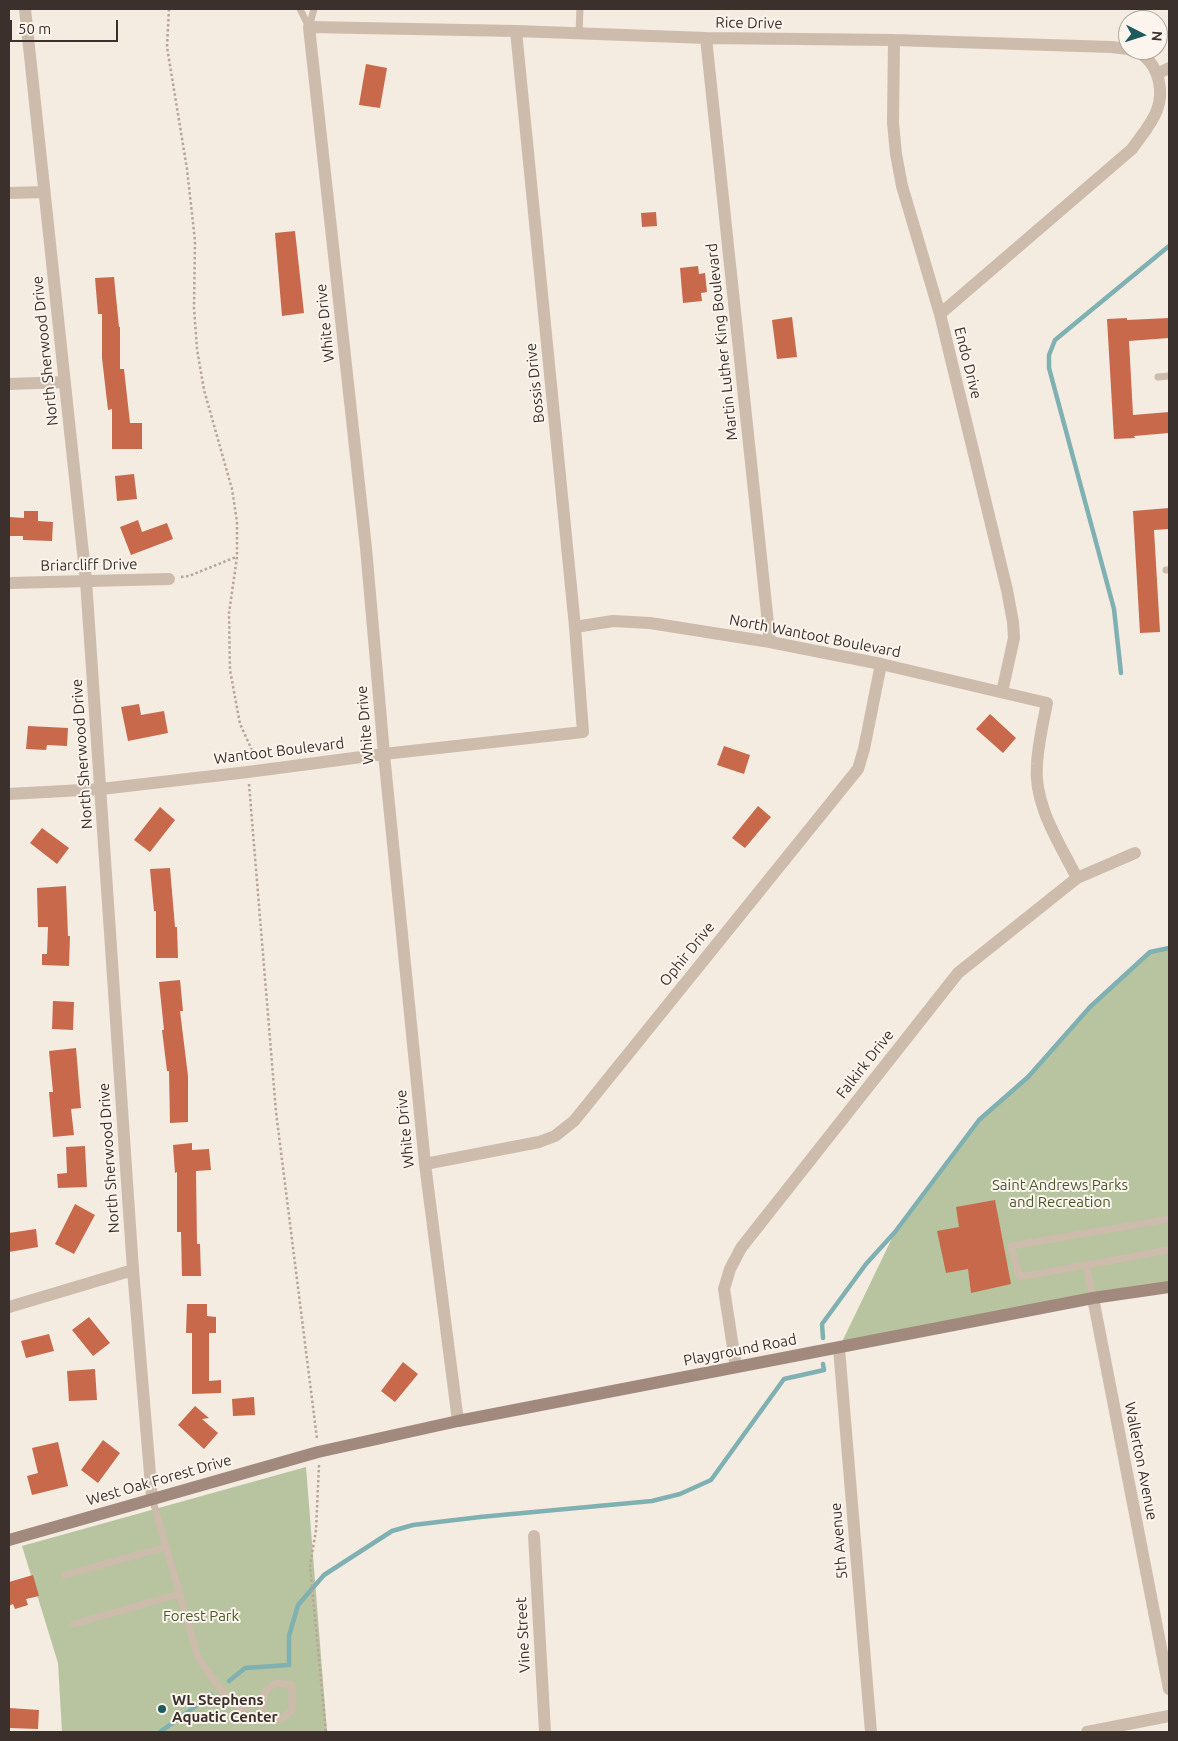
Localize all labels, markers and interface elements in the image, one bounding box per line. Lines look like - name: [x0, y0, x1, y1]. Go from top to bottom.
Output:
- scale bar: [12, 10, 120, 42]
- north arrow: [1118, 10, 1168, 60]
- street label: Rice Drive: [715, 13, 783, 33]
- text: 50 m: [18, 20, 51, 37]
- text: N: [1149, 30, 1165, 42]
- street label: Martin Luther King Boulevard: [703, 242, 741, 442]
- street label: North Sherwood Drive: [28, 275, 62, 427]
- street label: White Drive: [312, 283, 338, 363]
- street label: Endo Drive: [950, 325, 986, 401]
- street label: Bossis Drive: [522, 342, 548, 424]
- street label: Briarcliff Drive: [40, 555, 138, 575]
- street label: North Wantoot Boulevard: [728, 611, 902, 661]
- street label: North Sherwood Drive: [68, 678, 96, 830]
- street label: White Drive: [353, 685, 377, 765]
- street label: Wantoot Boulevard: [213, 734, 345, 768]
- street label: Ophir Drive: [656, 918, 718, 990]
- street label: Falkirk Drive: [833, 1026, 897, 1102]
- street label: North Sherwood Drive: [95, 1082, 123, 1234]
- street label: White Drive: [392, 1089, 418, 1169]
- park label: Saint Andrews Parks and Recreation: [992, 1176, 1128, 1211]
- street label: Playground Road: [682, 1330, 798, 1370]
- street label: Wallerton Avenue: [1121, 1400, 1161, 1522]
- street label: West Oak Forest Drive: [84, 1451, 234, 1509]
- street label: 5th Avenue: [827, 1502, 851, 1580]
- street label: Vine Street: [512, 1597, 534, 1673]
- park label: Forest Park: [163, 1607, 239, 1625]
- place label: WL Stephens Aquatic Center: [172, 1691, 278, 1726]
- marker: WL Stephens Aquatic Center: [156, 1703, 168, 1715]

